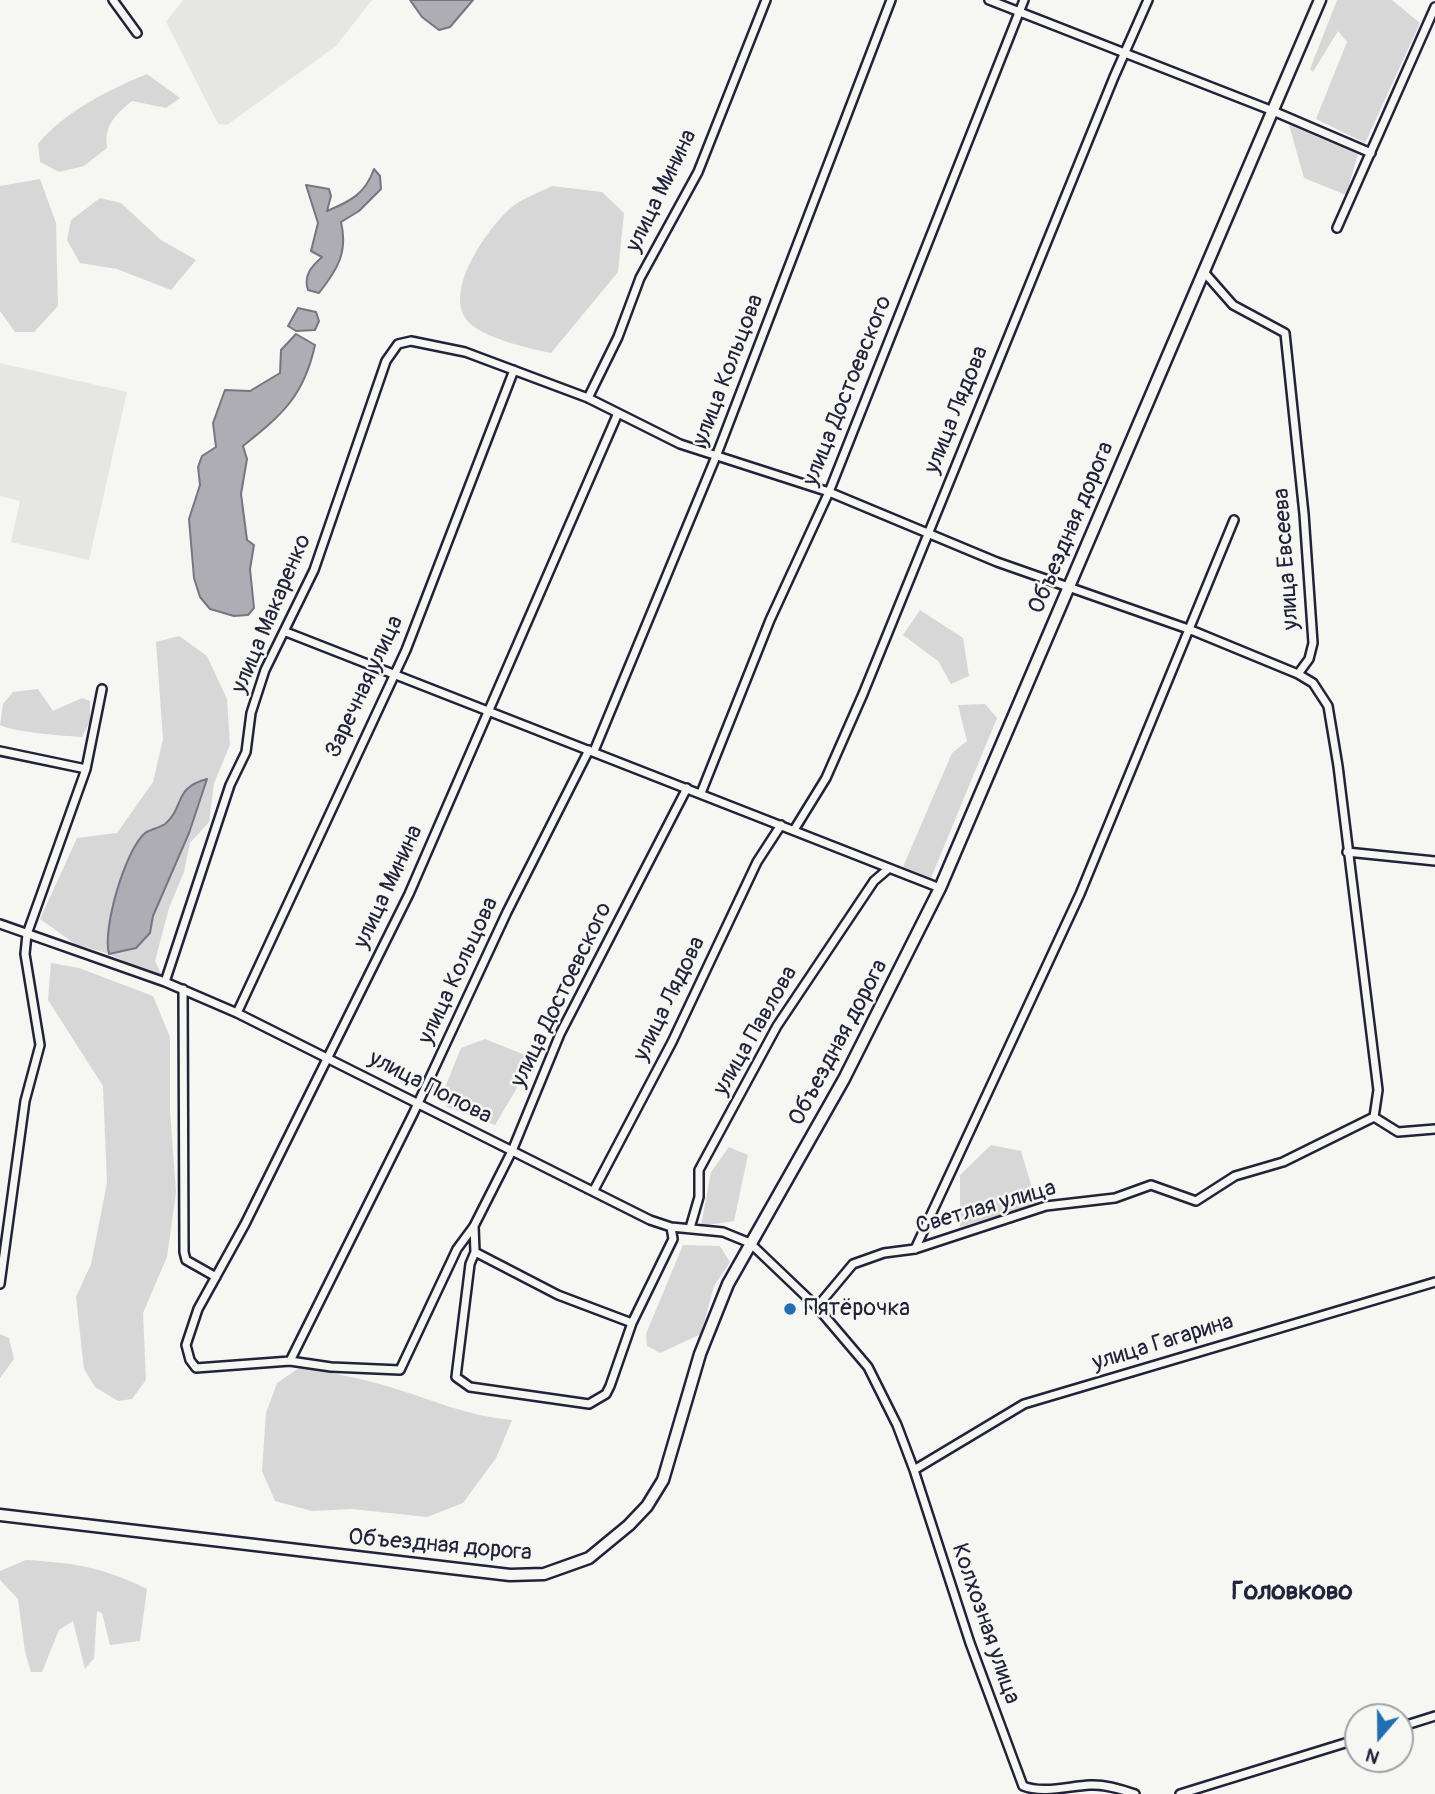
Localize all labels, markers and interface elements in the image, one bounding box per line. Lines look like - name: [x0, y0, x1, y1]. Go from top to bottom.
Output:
- street label: улица Минина: [620, 125, 704, 257]
- street label: улица Кольцова: [688, 291, 770, 449]
- street label: улица Достоевского: [797, 292, 899, 490]
- street label: улица Лядова: [919, 342, 995, 478]
- street label: Объездная дорога: [1023, 438, 1121, 618]
- street label: улица Евсеева: [1268, 487, 1306, 631]
- street label: улица Макаренко: [226, 530, 318, 698]
- street label: Заречная улица: [320, 612, 410, 762]
- street label: улица Минина: [348, 821, 430, 953]
- street label: улица Кольцова: [413, 893, 505, 1049]
- street label: улица Достоевского: [505, 898, 619, 1092]
- street label: улица Лядова: [628, 932, 712, 1066]
- street label: Объездная дорога: [784, 955, 894, 1131]
- street label: улица Павлова: [708, 962, 804, 1100]
- street label: улица Попова: [364, 1045, 496, 1131]
- street label: Светлая улица: [913, 1175, 1059, 1241]
- place label: Пятёрочка: [804, 1295, 910, 1323]
- marker: Пятёрочка: [782, 1301, 798, 1317]
- street label: улица Гагарина: [1089, 1308, 1237, 1378]
- street label: Объездная дорога: [347, 1524, 533, 1568]
- street label: Колхозная улица: [945, 1540, 1025, 1708]
- district label: Головково: [1232, 1576, 1352, 1608]
- north arrow: [1344, 1703, 1414, 1773]
- text: N: [1362, 1742, 1383, 1769]

